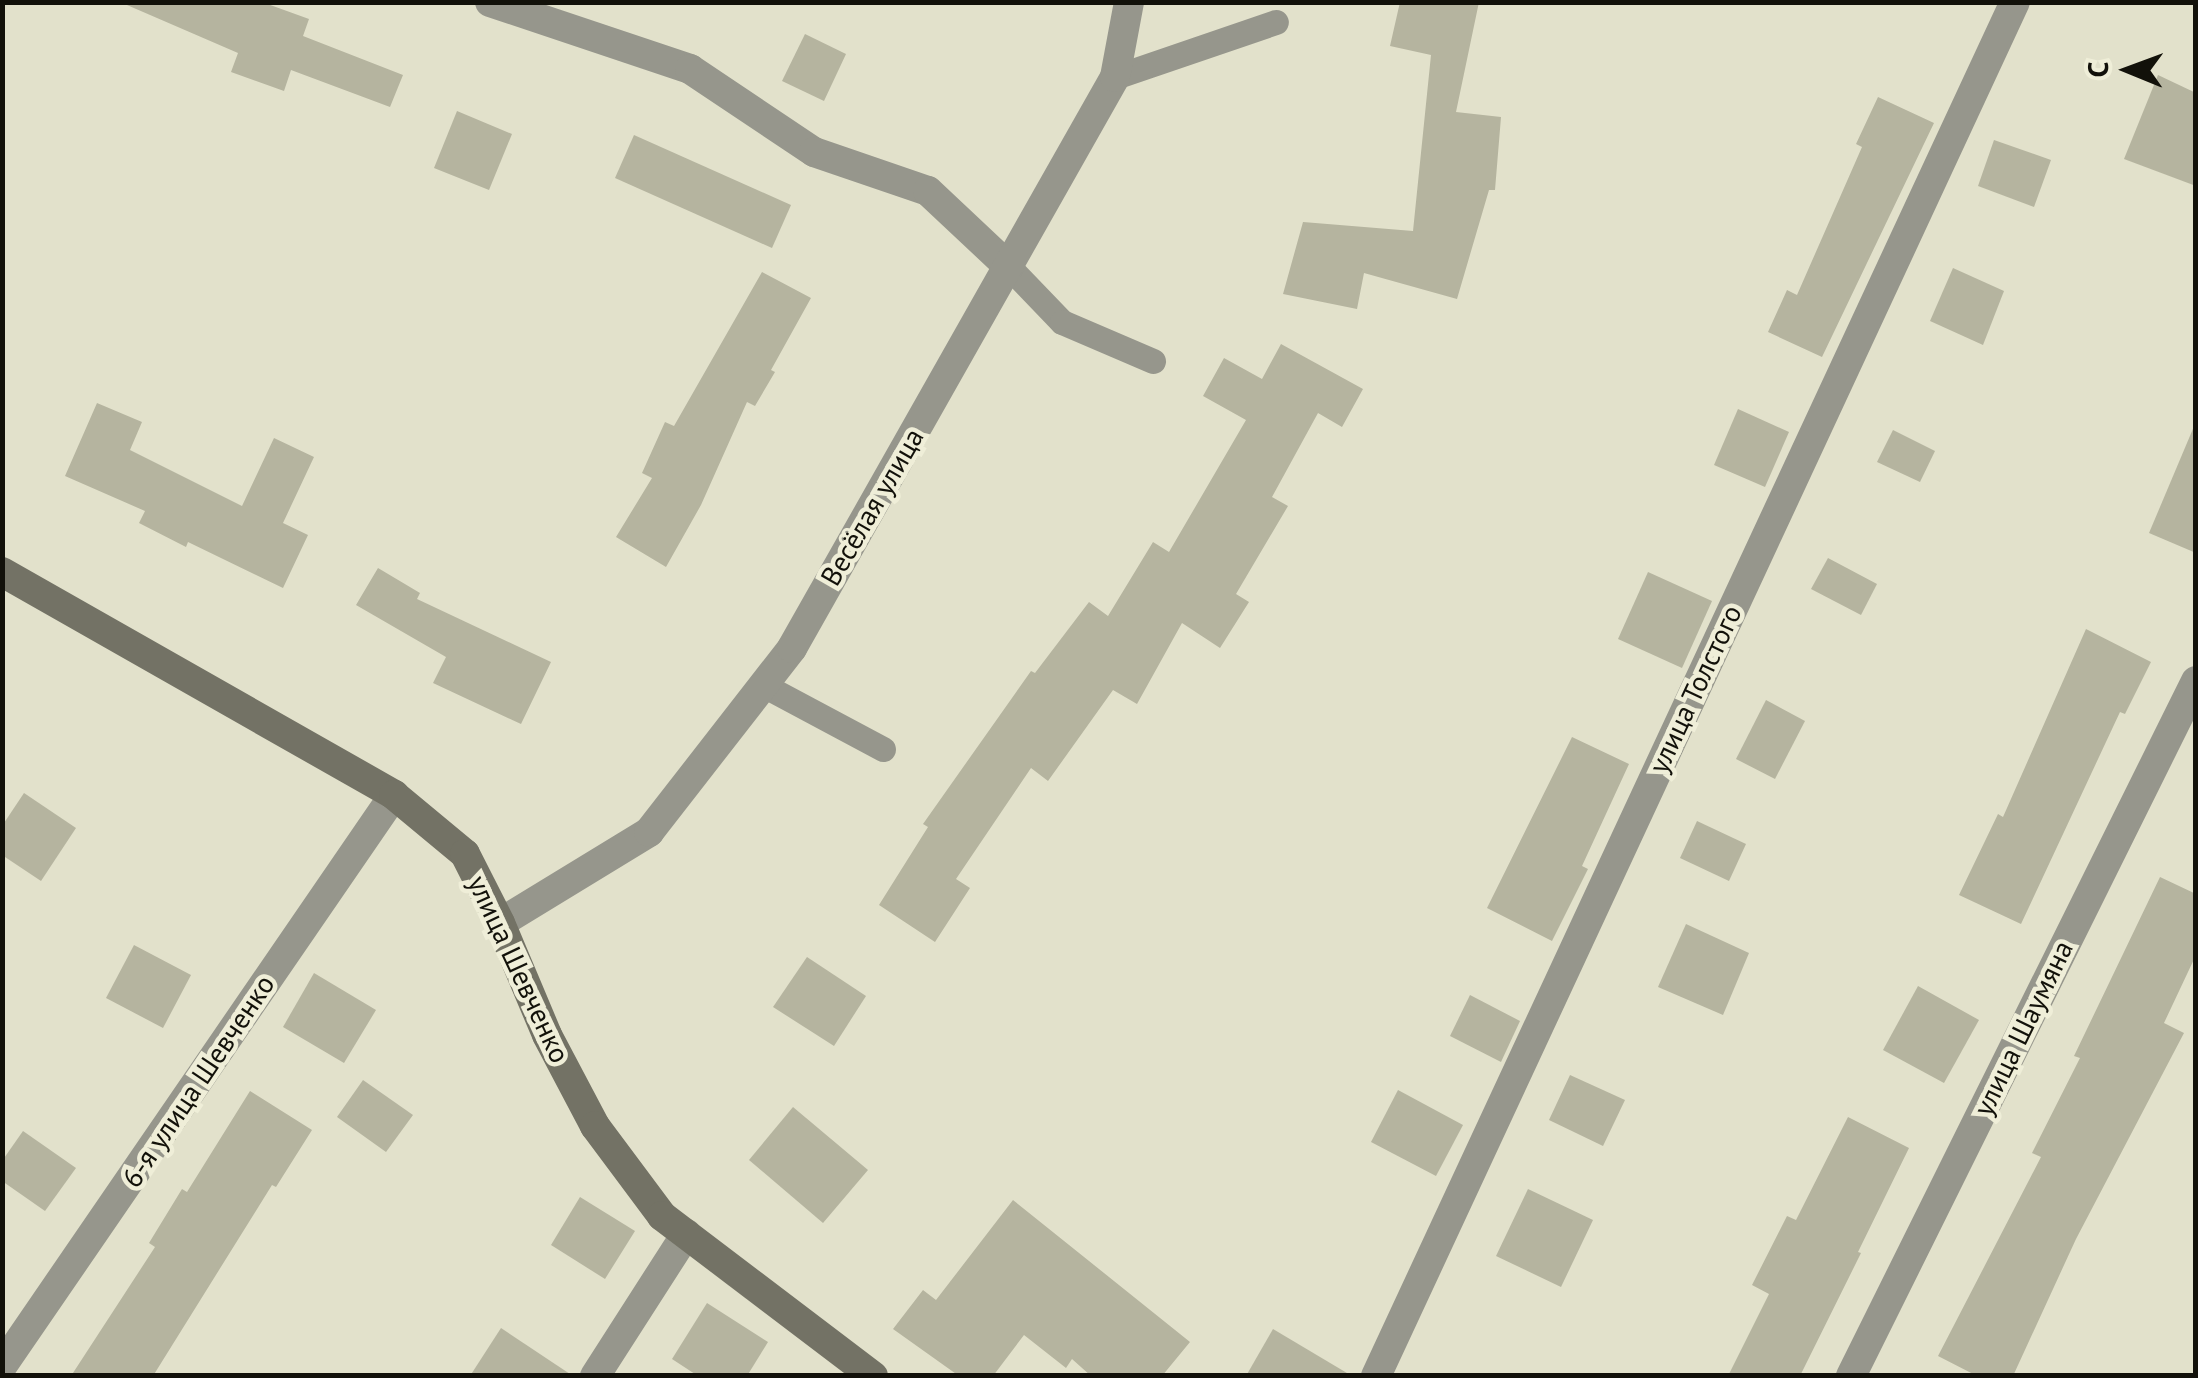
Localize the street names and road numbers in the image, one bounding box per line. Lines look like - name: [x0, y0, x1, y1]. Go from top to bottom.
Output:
- street label: Весёлая улица: [813, 422, 931, 592]
- street label: улица Толстого: [1641, 599, 1749, 779]
- street label: улица Шевченко: [461, 870, 577, 1068]
- street label: улица Шаумяна: [1966, 935, 2080, 1121]
- street label: 6-я улица Шевченко: [115, 968, 281, 1194]

